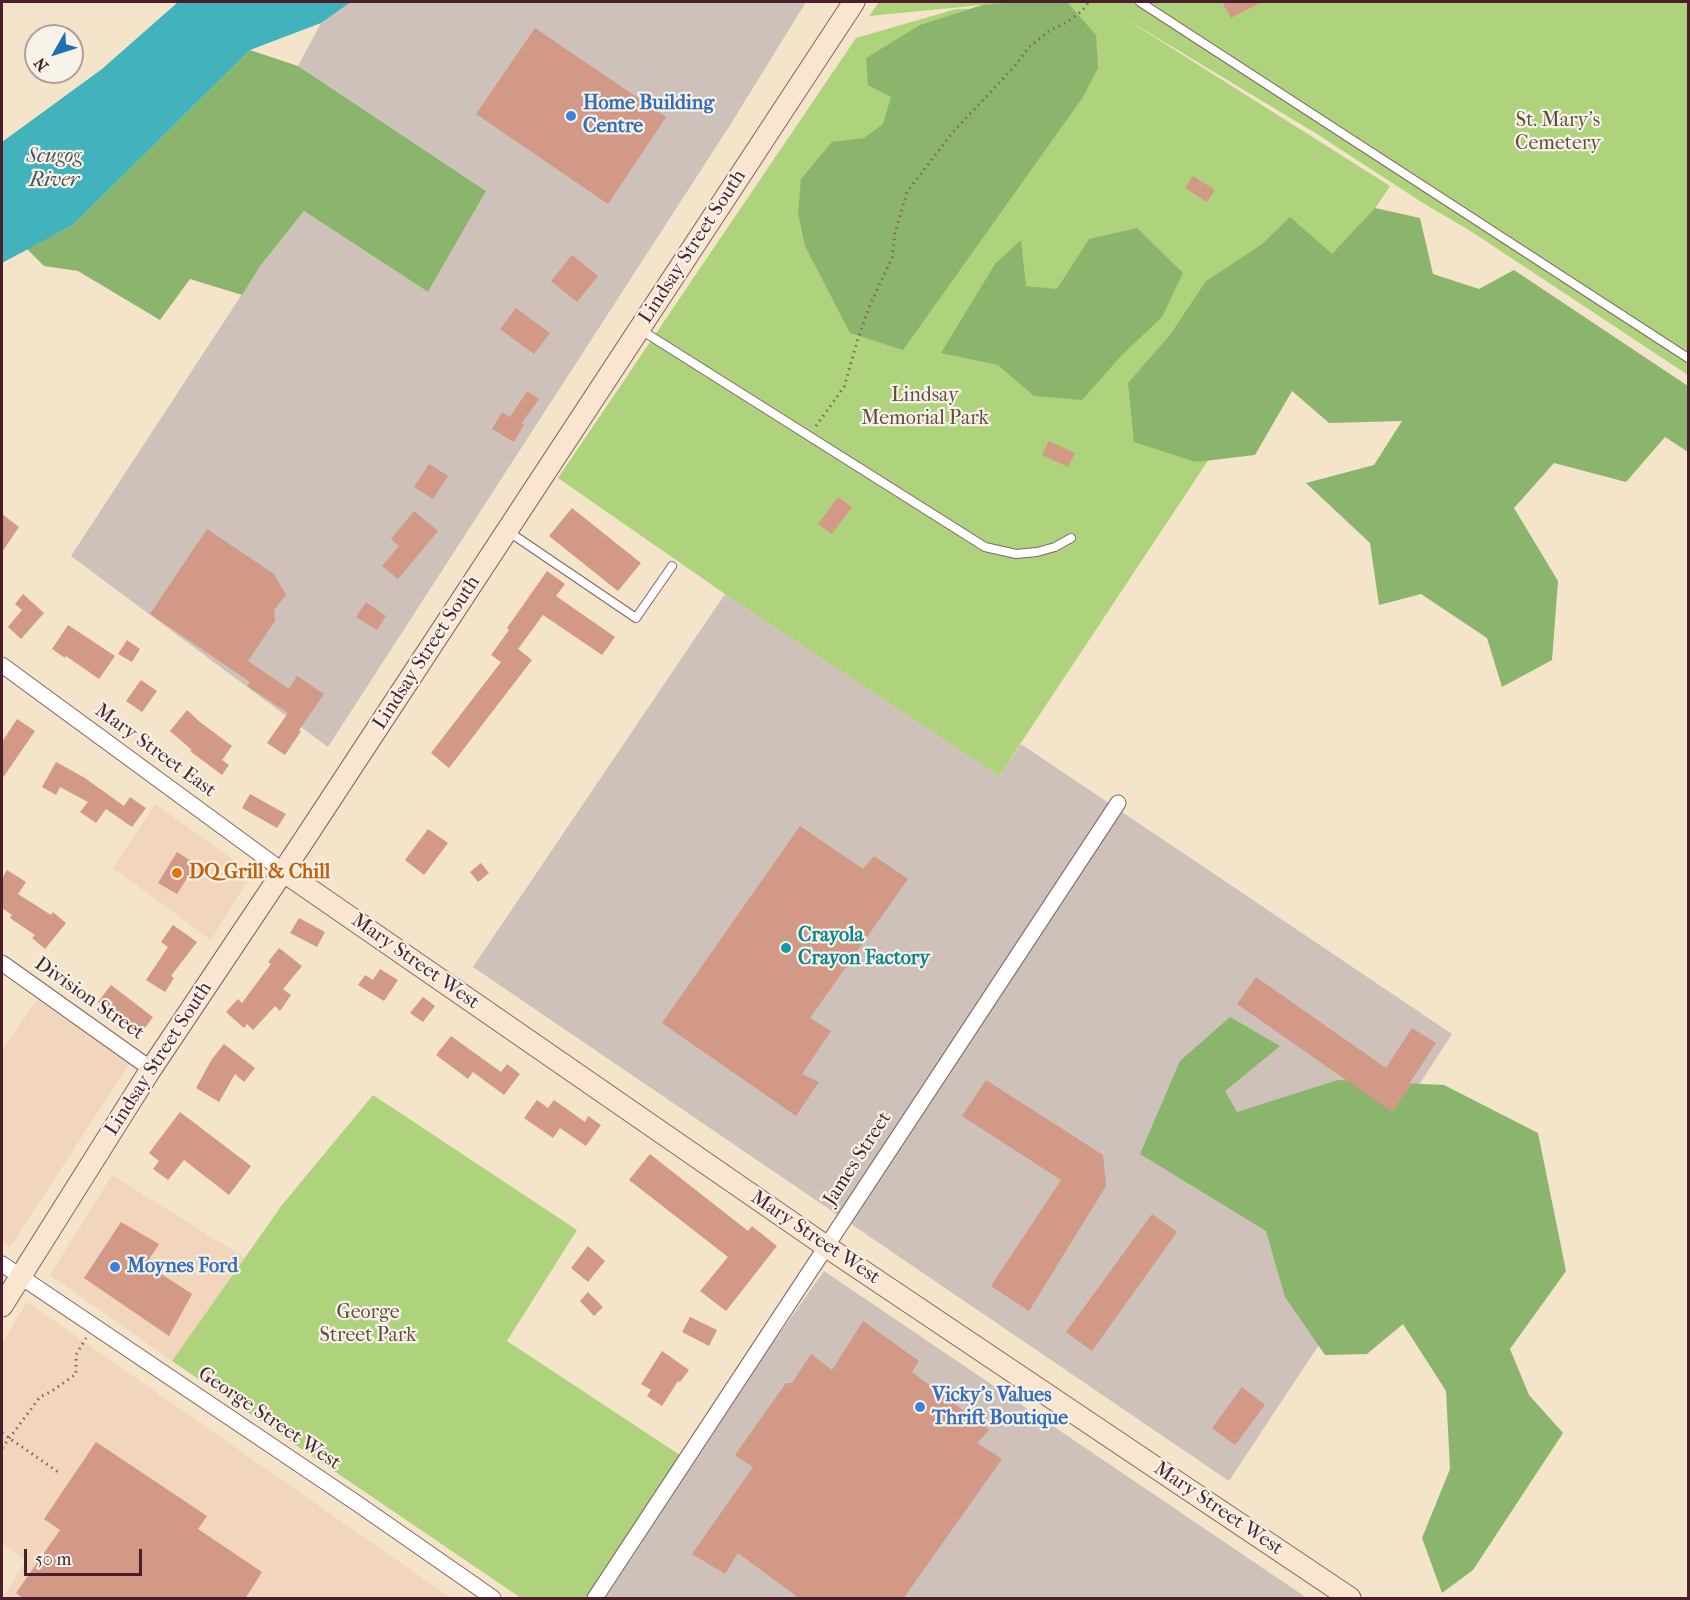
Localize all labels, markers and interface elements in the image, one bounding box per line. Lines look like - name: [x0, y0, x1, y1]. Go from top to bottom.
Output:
- north arrow: [24, 24, 84, 84]
- text: N: [30, 54, 52, 75]
- place label: Home Building Centre: [583, 92, 714, 139]
- marker: Home Building Centre: [564, 109, 578, 123]
- park label: St. Mary's Cemetery: [1515, 109, 1601, 156]
- water label: Scugog River: [27, 144, 81, 194]
- street label: Lindsay Street South: [634, 166, 752, 328]
- park label: Lindsay Memorial Park: [861, 384, 989, 431]
- street label: Lindsay Street South: [368, 572, 486, 734]
- street label: Mary Street East: [90, 699, 220, 803]
- place label: DQ Grill & Chill: [189, 861, 330, 885]
- marker: DQ Grill & Chill: [170, 866, 184, 880]
- street label: Mary Street West: [346, 909, 484, 1015]
- place label: Crayola Crayon Factory: [798, 924, 930, 971]
- marker: Crayola Crayon Factory: [779, 941, 793, 955]
- street label: Division Street: [29, 952, 149, 1046]
- street label: Lindsay Street South: [100, 978, 218, 1140]
- street label: James Street: [819, 1108, 897, 1210]
- street label: Mary Street West: [746, 1186, 884, 1290]
- place label: Moynes Ford: [127, 1255, 238, 1279]
- marker: Moynes Ford: [108, 1260, 122, 1274]
- park label: George Street Park: [320, 1301, 416, 1348]
- street label: George Street West: [193, 1362, 345, 1476]
- place label: Vicky's Values Thrift Boutique: [932, 1384, 1068, 1431]
- marker: Vicky's Values Thrift Boutique: [913, 1400, 927, 1414]
- street label: Mary Street West: [1149, 1457, 1287, 1561]
- scale bar: [27, 1537, 146, 1575]
- text: 50 m: [35, 1549, 71, 1570]

